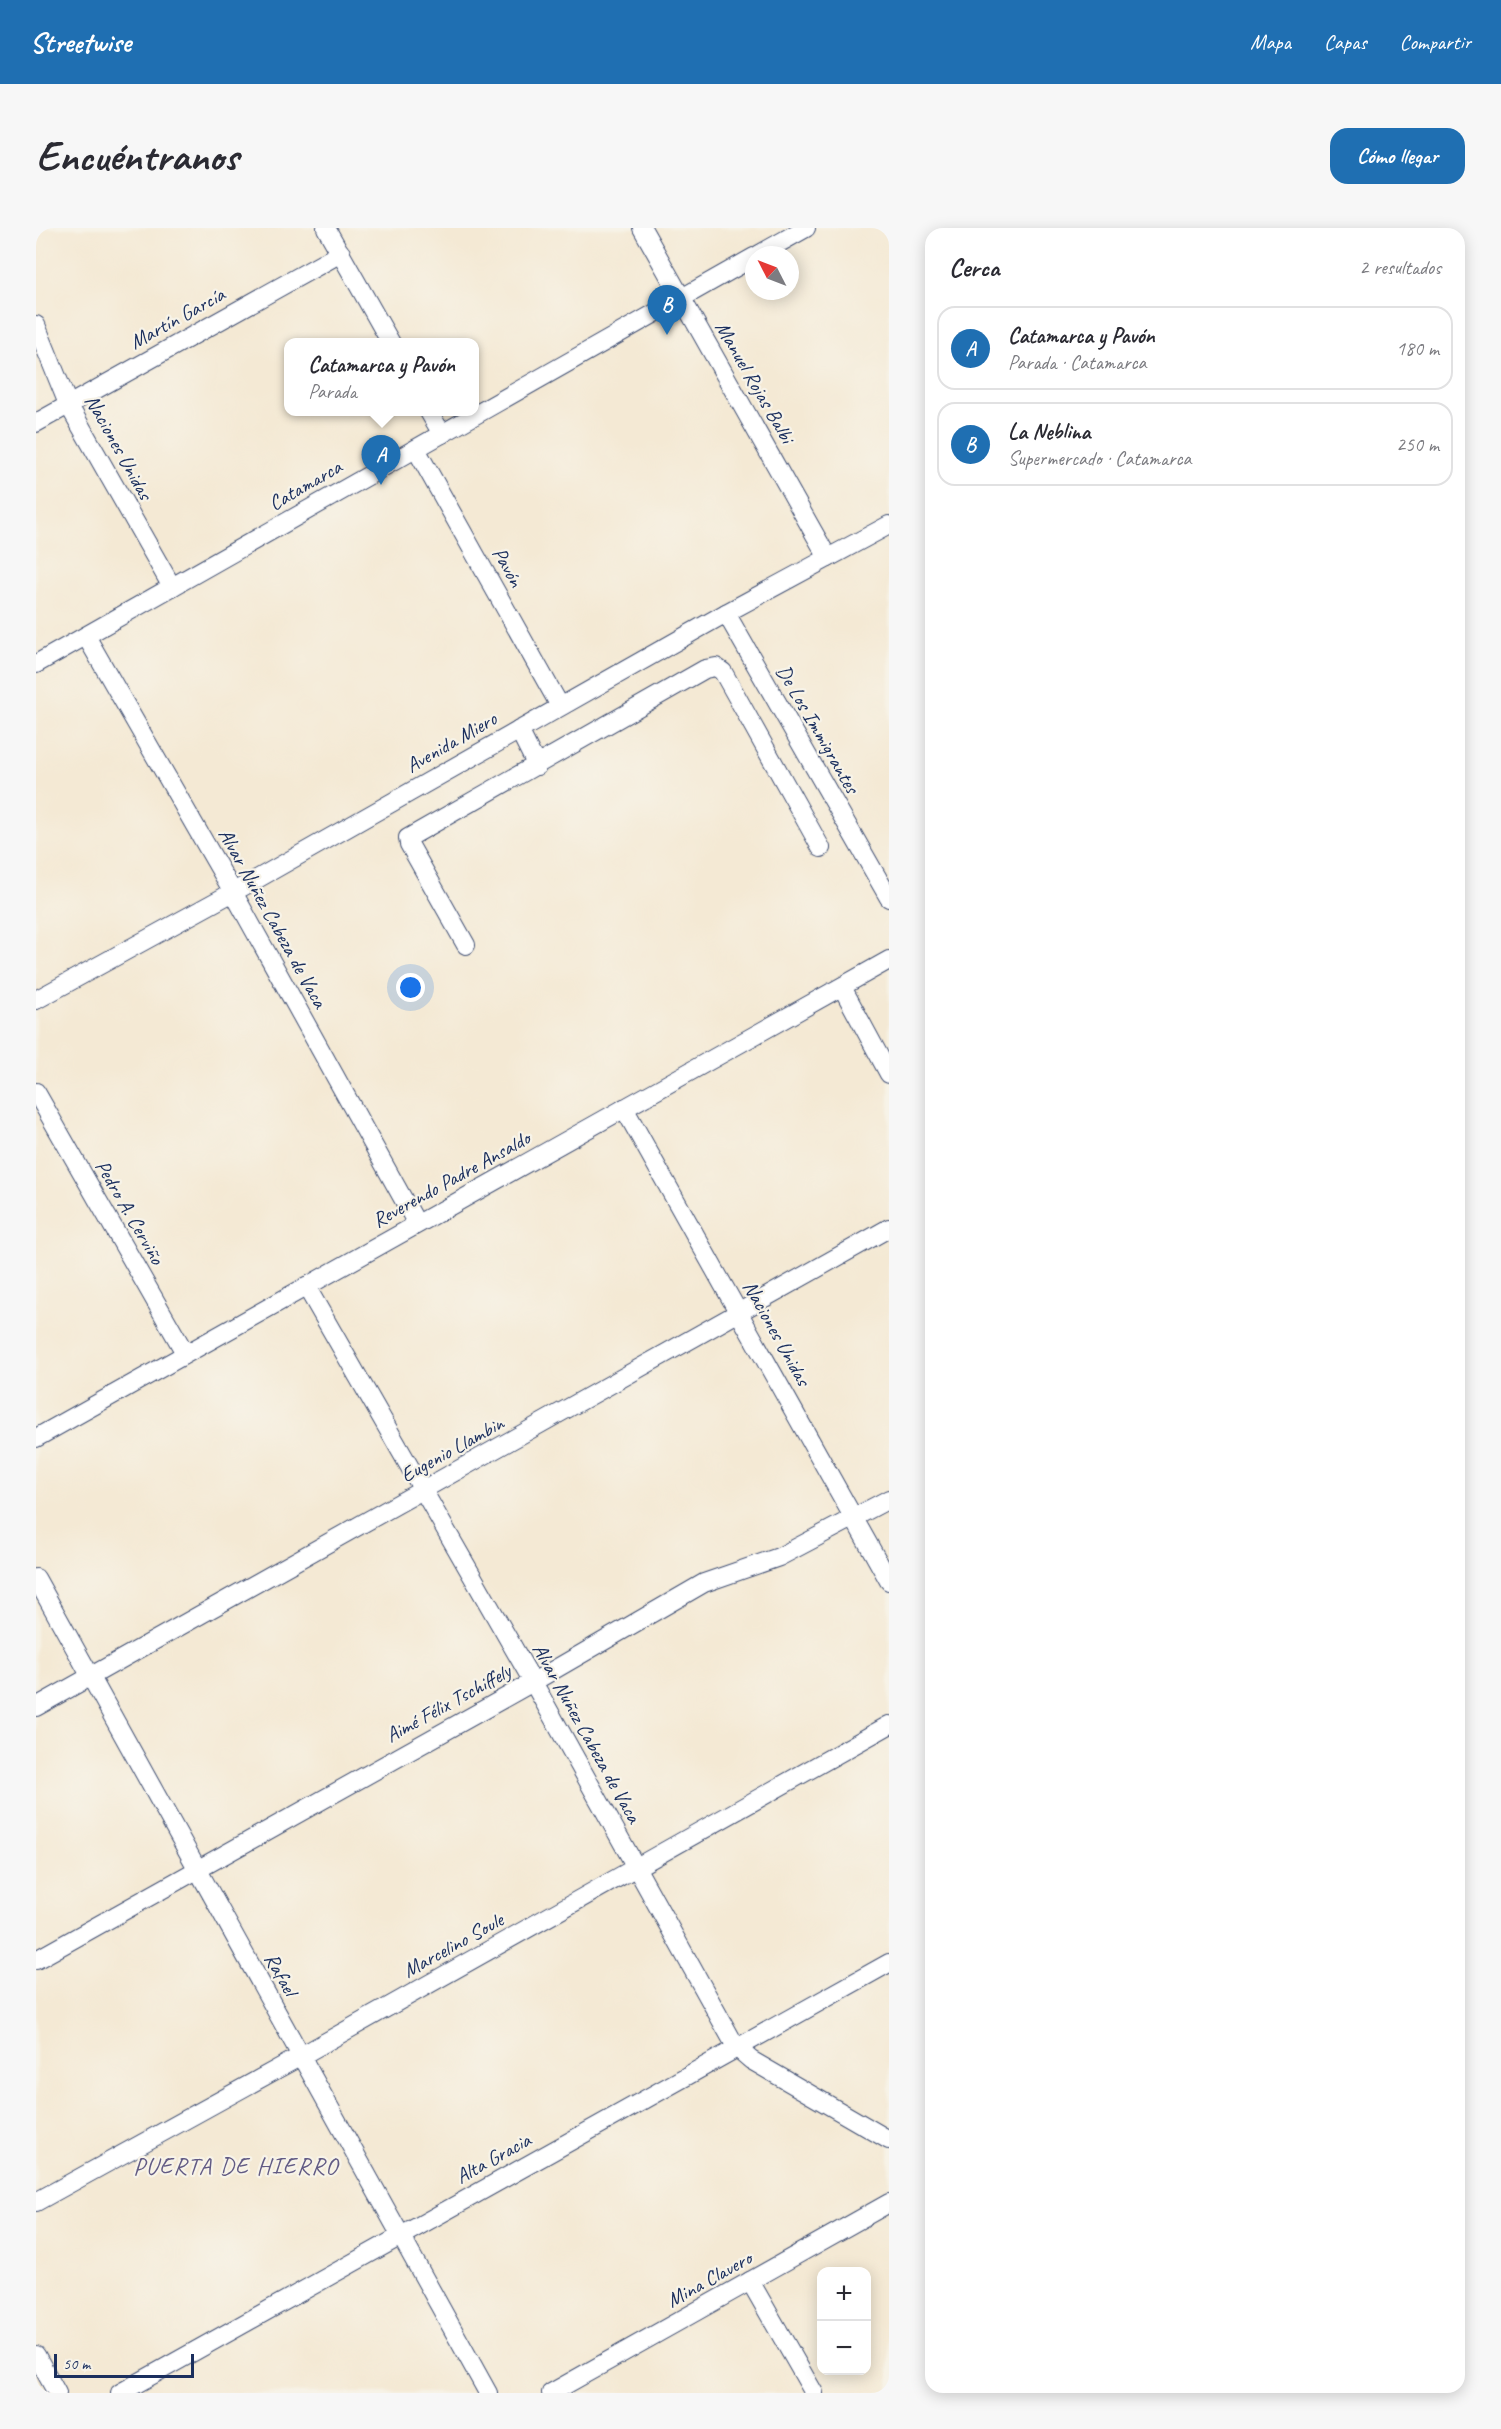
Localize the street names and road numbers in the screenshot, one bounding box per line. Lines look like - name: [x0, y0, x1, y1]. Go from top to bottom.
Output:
- street label: Martín García: [125, 280, 231, 355]
- street label: Manuel Rojas Balbi: [710, 316, 802, 450]
- street label: Naciones Unidas: [79, 390, 160, 506]
- street label: Catamarca: [264, 453, 348, 516]
- street label: Pavón: [487, 543, 530, 592]
- street label: De Los Immigrantes: [771, 660, 866, 800]
- street label: Avenida Miero: [401, 705, 502, 778]
- street label: Alvar Nuñez Cabeza de Vaca: [213, 824, 334, 1014]
- street label: Reverendo Padre Ansaldo: [368, 1124, 537, 1233]
- street label: Pedro A. Cerviño: [90, 1155, 171, 1270]
- street label: Naciones Unidas: [737, 1276, 818, 1392]
- street label: Eugenio Llambin: [396, 1409, 510, 1488]
- street label: Alvar Nuñez Cabeza de Vaca: [527, 1639, 648, 1829]
- street label: Aimé Félix Tschiffely: [381, 1657, 517, 1748]
- street label: Marcelino Soule: [398, 1906, 510, 1983]
- street label: Rafael: [259, 1948, 305, 2003]
- street label: Alta Gracia: [451, 2126, 537, 2189]
- street label: Mina Clavero: [662, 2244, 758, 2313]

